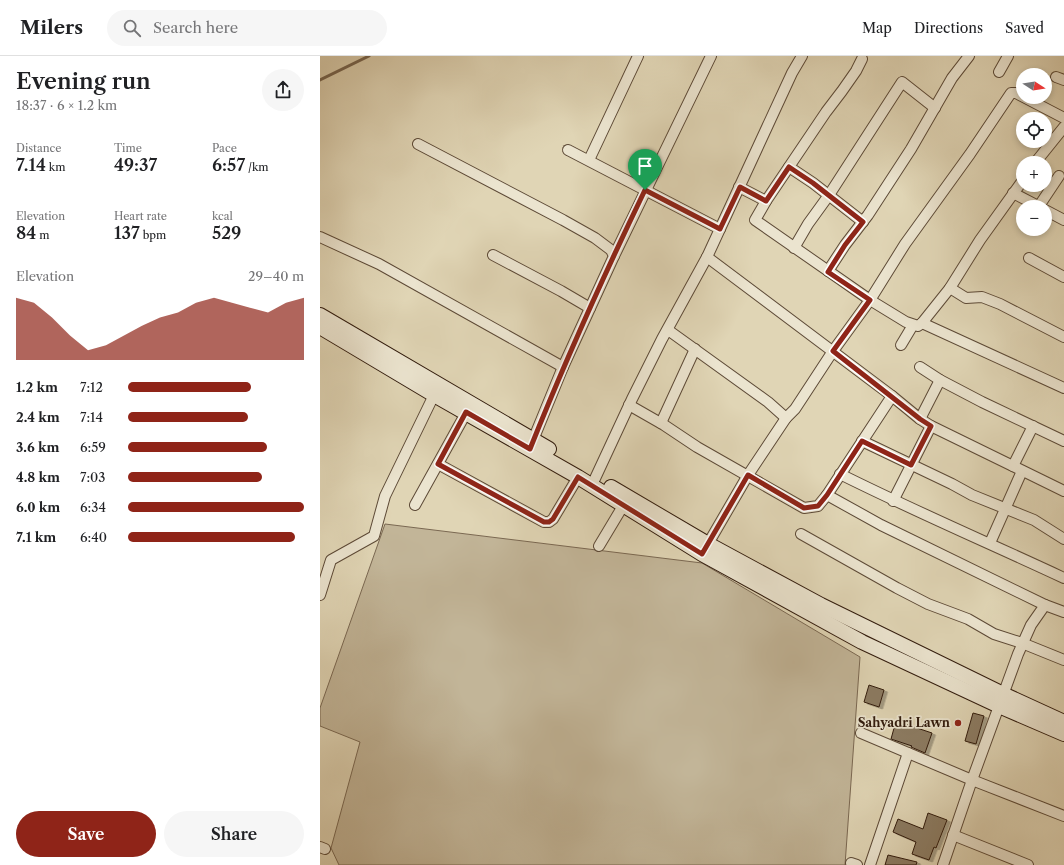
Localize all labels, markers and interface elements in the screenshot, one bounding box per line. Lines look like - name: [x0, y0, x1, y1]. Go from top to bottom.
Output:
- search box: [107, 10, 387, 46]
- text: Milers: [20, 16, 83, 39]
- icon: search: [121, 17, 143, 39]
- text: Search here: [153, 18, 238, 37]
- text: Map: [862, 19, 892, 37]
- text: Directions: [914, 19, 983, 37]
- text: Saved: [1005, 19, 1044, 37]
- text: Evening run: [16, 68, 151, 95]
- north arrow: [1016, 68, 1052, 104]
- map controls: [1016, 68, 1052, 236]
- button: share: [262, 69, 304, 111]
- text: 18:37 · 6 × 1.2 km: [16, 97, 117, 113]
- button: locate: [1016, 112, 1052, 148]
- text: Distance: [16, 141, 62, 155]
- text: Time: [114, 141, 142, 155]
- text: Pace: [212, 141, 237, 155]
- pin: [628, 149, 662, 190]
- text: 7.14: [16, 155, 46, 175]
- text: 49:37: [114, 155, 157, 175]
- text: 6:57: [212, 155, 245, 175]
- icon: arrive: [634, 155, 656, 177]
- button: +: [1016, 156, 1052, 192]
- text: km: [46, 160, 65, 174]
- text: /km: [245, 160, 269, 174]
- button: −: [1016, 200, 1052, 236]
- text: Elevation: [16, 209, 65, 223]
- text: Heart rate: [114, 209, 167, 223]
- text: kcal: [212, 209, 233, 223]
- text: 84: [16, 223, 36, 243]
- text: 137: [114, 223, 140, 243]
- text: 529: [212, 223, 241, 243]
- text: m: [36, 228, 50, 242]
- text: bpm: [140, 228, 166, 242]
- text: Elevation: [16, 268, 74, 284]
- text: 29–40 m: [248, 268, 304, 284]
- text: 1.2 km: [16, 379, 58, 395]
- text: 7:12: [80, 379, 103, 395]
- text: 2.4 km: [16, 409, 60, 425]
- text: 7:14: [80, 409, 103, 425]
- text: 3.6 km: [16, 439, 60, 455]
- text: 6:59: [80, 439, 106, 455]
- text: 4.8 km: [16, 469, 60, 485]
- text: 7:03: [80, 469, 105, 485]
- text: 6.0 km: [16, 499, 60, 515]
- text: 6:34: [80, 499, 106, 515]
- text: 7.1 km: [16, 529, 56, 545]
- text: 6:40: [80, 529, 107, 545]
- place label: Sahyadri Lawn: [858, 715, 951, 730]
- marker: Sahyadri Lawn: [953, 718, 963, 728]
- button: Save: [16, 811, 156, 857]
- button: Share: [164, 811, 304, 857]

